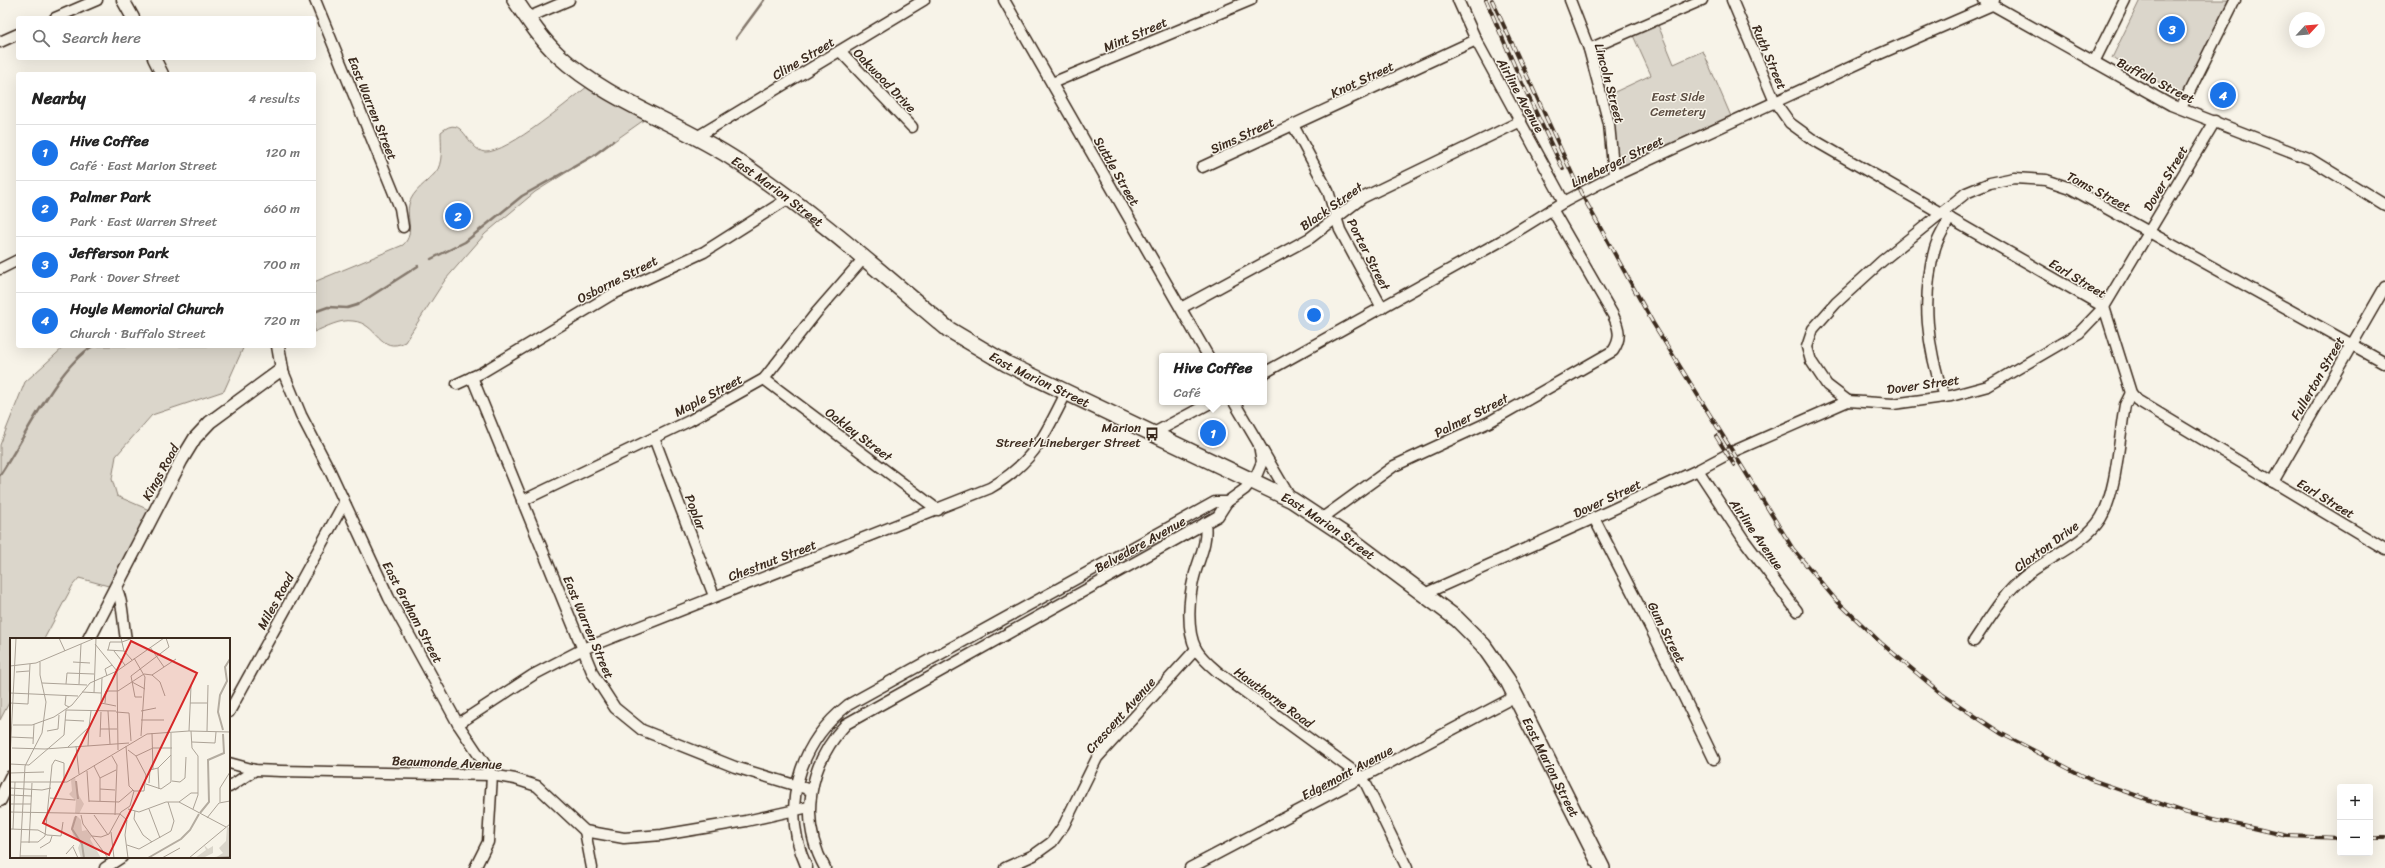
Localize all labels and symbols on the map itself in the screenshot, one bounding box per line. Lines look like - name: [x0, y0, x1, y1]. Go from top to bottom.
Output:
- street label: Mint Street: [1099, 10, 1171, 58]
- north arrow: [2289, 12, 2325, 48]
- pin: 3: [2159, 14, 2185, 44]
- street label: Ruth Street: [1746, 21, 1794, 94]
- street label: Cline Street: [767, 30, 839, 86]
- street label: Lincoln Street: [1588, 41, 1631, 126]
- street label: Oakwood Drive: [847, 42, 922, 119]
- street label: Buffalo Street: [2113, 51, 2199, 110]
- street label: East Warren Street: [341, 53, 404, 164]
- street label: Airline Avenue: [1490, 53, 1551, 137]
- street label: Knot Street: [1327, 55, 1398, 104]
- pin: 4: [2210, 80, 2236, 110]
- park label: East Side Cemetery: [1650, 85, 1706, 123]
- street label: Sims Street: [1206, 110, 1279, 160]
- street label: Lineberger Street: [1567, 129, 1668, 194]
- street label: Suttle Street: [1087, 132, 1146, 211]
- street label: Dover Street: [2137, 141, 2194, 216]
- street label: East Marion Street: [727, 149, 829, 233]
- street label: Toms Street: [2063, 165, 2135, 218]
- street label: Black Street: [1295, 176, 1368, 237]
- pin: 2: [445, 201, 471, 231]
- street label: Porter Street: [1341, 214, 1397, 295]
- street label: Osborne Street: [573, 249, 662, 310]
- street label: Earl Street: [2044, 252, 2111, 305]
- your location: [1304, 305, 1324, 325]
- street label: Fullerton Street: [2284, 332, 2351, 425]
- street label: East Marion Street: [985, 345, 1094, 414]
- street label: Maple Street: [670, 368, 747, 423]
- street label: Dover Street: [1885, 368, 1961, 401]
- street label: Palmer Street: [1430, 387, 1513, 444]
- street label: Oakley Street: [820, 401, 898, 468]
- place label: Marion Street/Lineberger Street: [996, 416, 1141, 454]
- pin: 1: [1200, 418, 1226, 448]
- bus stop icon: Marion Street/Lineberger Street: [1144, 426, 1160, 442]
- street label: Kings Road: [135, 439, 186, 505]
- street label: Dover Street: [1569, 472, 1646, 524]
- street label: Earl Street: [2292, 472, 2359, 525]
- street label: East Marion Street: [1277, 485, 1380, 566]
- street label: Poplar: [678, 491, 713, 534]
- street label: Airline Avenue: [1723, 493, 1790, 575]
- street label: Belvedere Avenue: [1090, 510, 1191, 579]
- street label: Claxton Drive: [2009, 514, 2084, 578]
- street label: Chestnut Street: [725, 533, 820, 588]
- street label: East Graham Street: [376, 557, 449, 668]
- street label: Miles Road: [250, 568, 301, 634]
- street label: East Warren Street: [556, 572, 621, 683]
- street label: Gum Street: [1641, 597, 1692, 667]
- inset map: [10, 638, 230, 858]
- street label: Hawthorne Road: [1229, 661, 1319, 735]
- street label: Crescent Avenue: [1079, 671, 1162, 759]
- street label: East Marion Street: [1516, 713, 1586, 822]
- street label: Edgemont Avenue: [1297, 738, 1398, 806]
- street label: Beaumonde Avenue: [391, 749, 503, 776]

